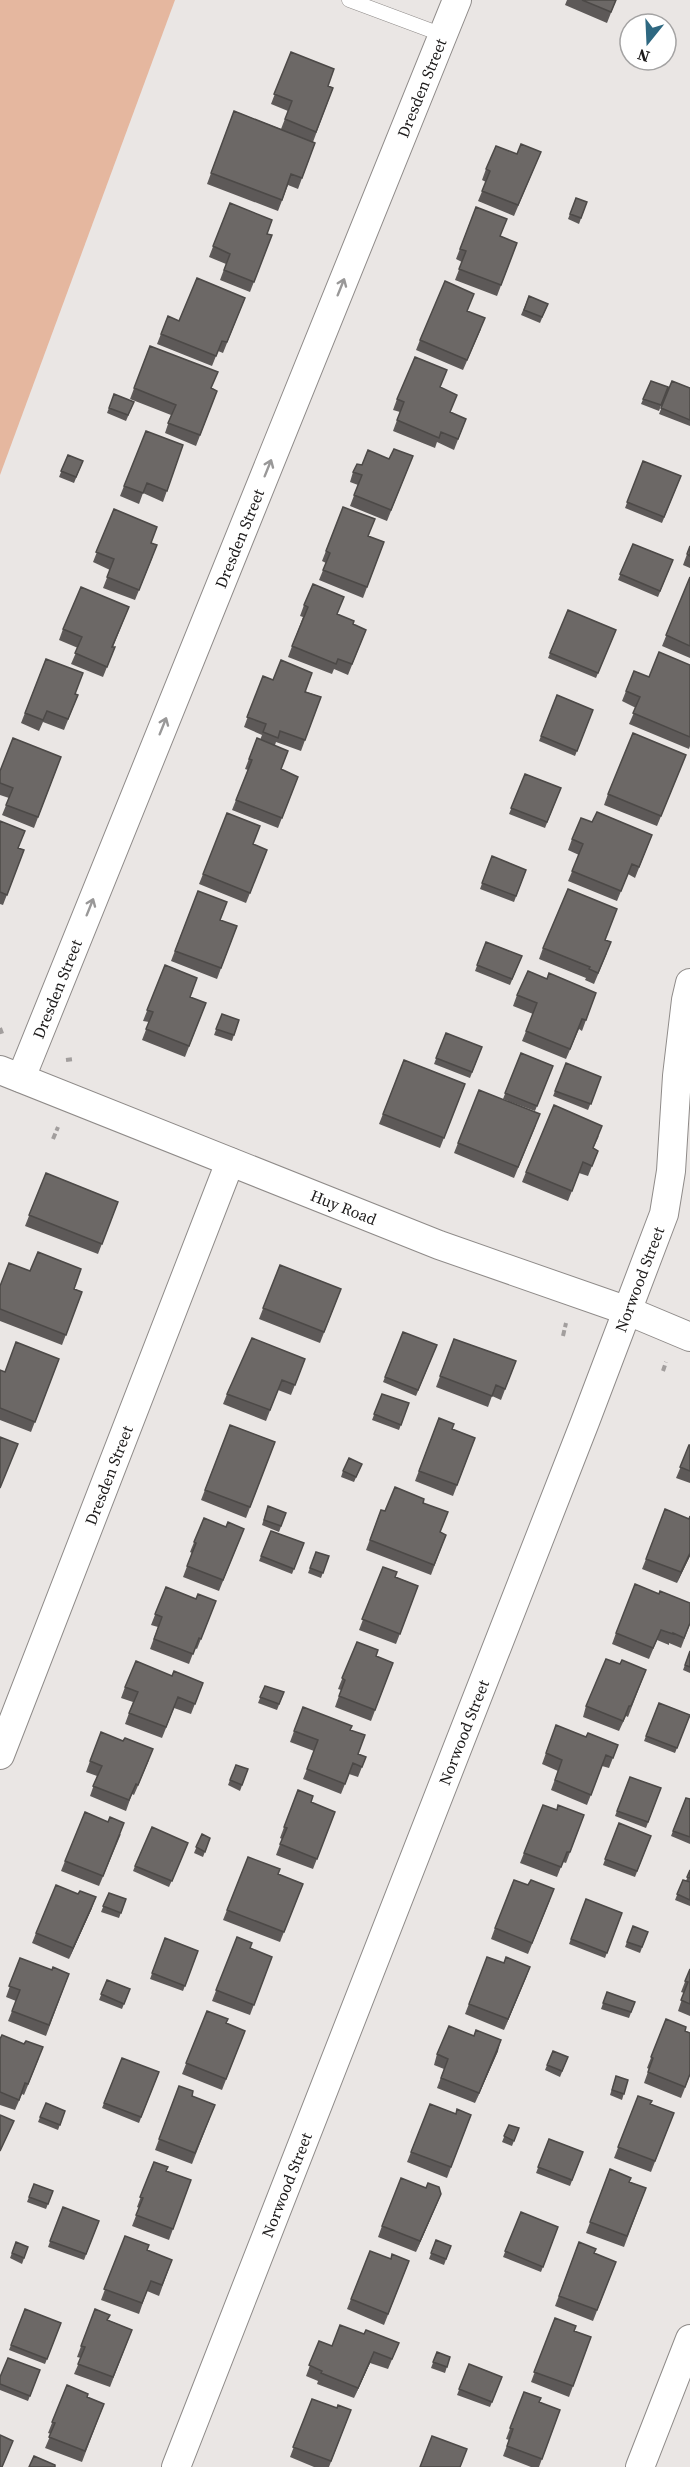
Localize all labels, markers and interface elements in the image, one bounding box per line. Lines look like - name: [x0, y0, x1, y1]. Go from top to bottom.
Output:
- north arrow: [618, 12, 678, 72]
- street label: Dresden Street: [392, 34, 452, 141]
- text: N: [634, 44, 652, 69]
- one-way arrow: [336, 278, 347, 297]
- one-way arrow: [263, 459, 274, 477]
- street label: Dresden Street: [209, 485, 269, 591]
- one-way arrow: [158, 717, 169, 736]
- one-way arrow: [85, 898, 96, 917]
- street label: Dresden Street: [27, 935, 87, 1042]
- street label: Huy Road: [307, 1184, 380, 1230]
- street label: Norwood Street: [609, 1223, 670, 1335]
- street label: Dresden Street: [79, 1422, 138, 1528]
- street label: Norwood Street: [433, 1676, 494, 1788]
- street label: Norwood Street: [256, 2128, 317, 2241]

